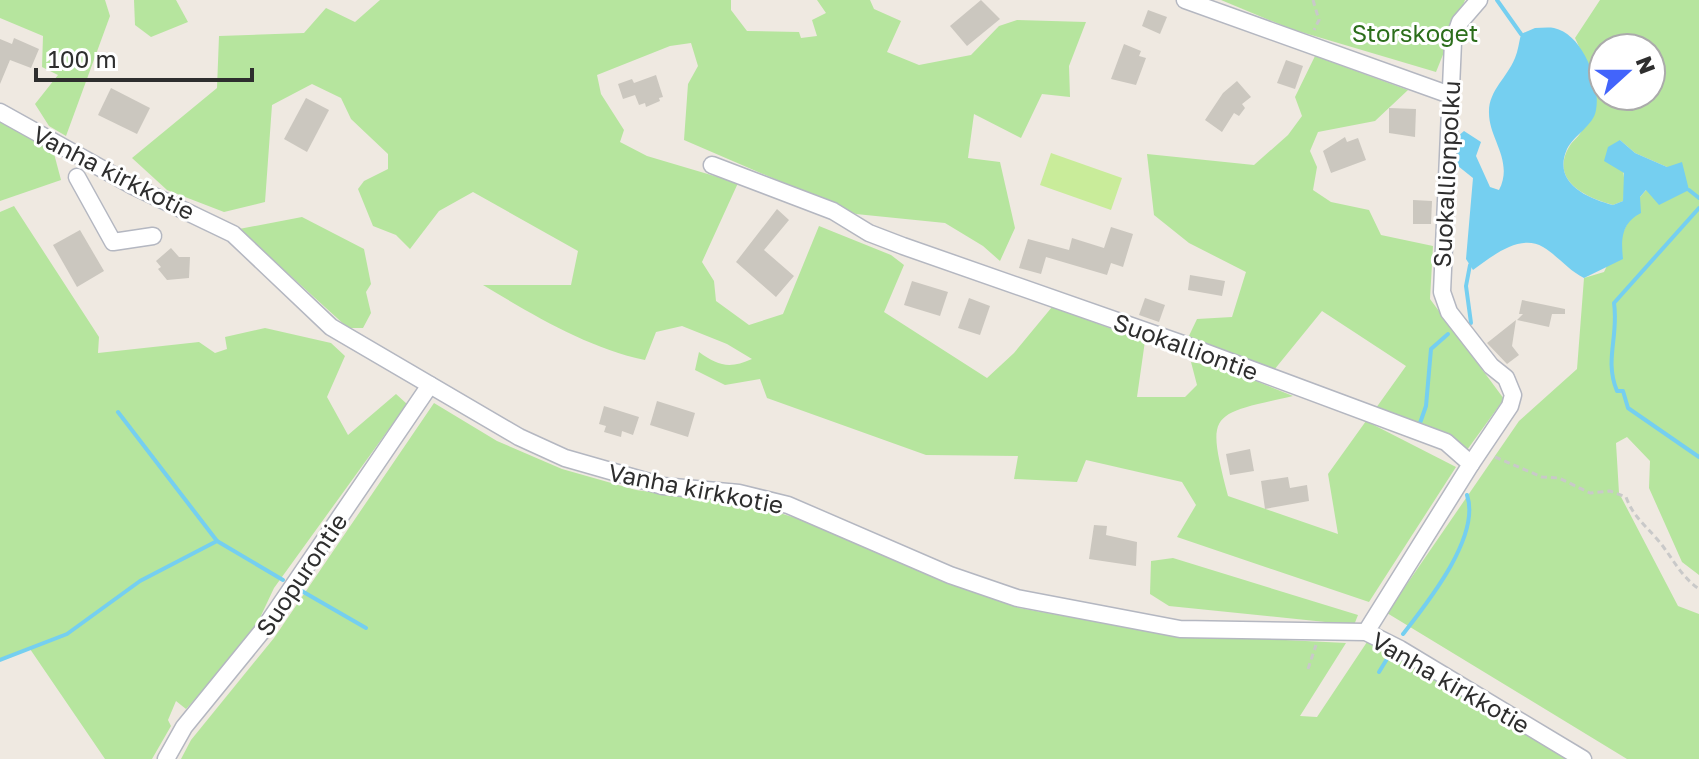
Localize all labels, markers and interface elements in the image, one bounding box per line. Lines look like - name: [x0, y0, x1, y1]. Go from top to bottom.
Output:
- park label: Storskoget: [1352, 18, 1478, 47]
- scale bar: [36, 32, 252, 82]
- north arrow: [1587, 32, 1667, 112]
- text: 100 m: [48, 44, 117, 73]
- text: N: [1631, 52, 1662, 77]
- street label: Suokallionpolku: [1427, 80, 1465, 268]
- street label: Vanha kirkkotie: [28, 119, 200, 225]
- street label: Suokalliontie: [1110, 306, 1262, 386]
- street label: Vanha kirkkotie: [606, 457, 786, 519]
- street label: Suopurontie: [249, 507, 353, 641]
- street label: Vanha kirkkotie: [1367, 625, 1535, 739]

